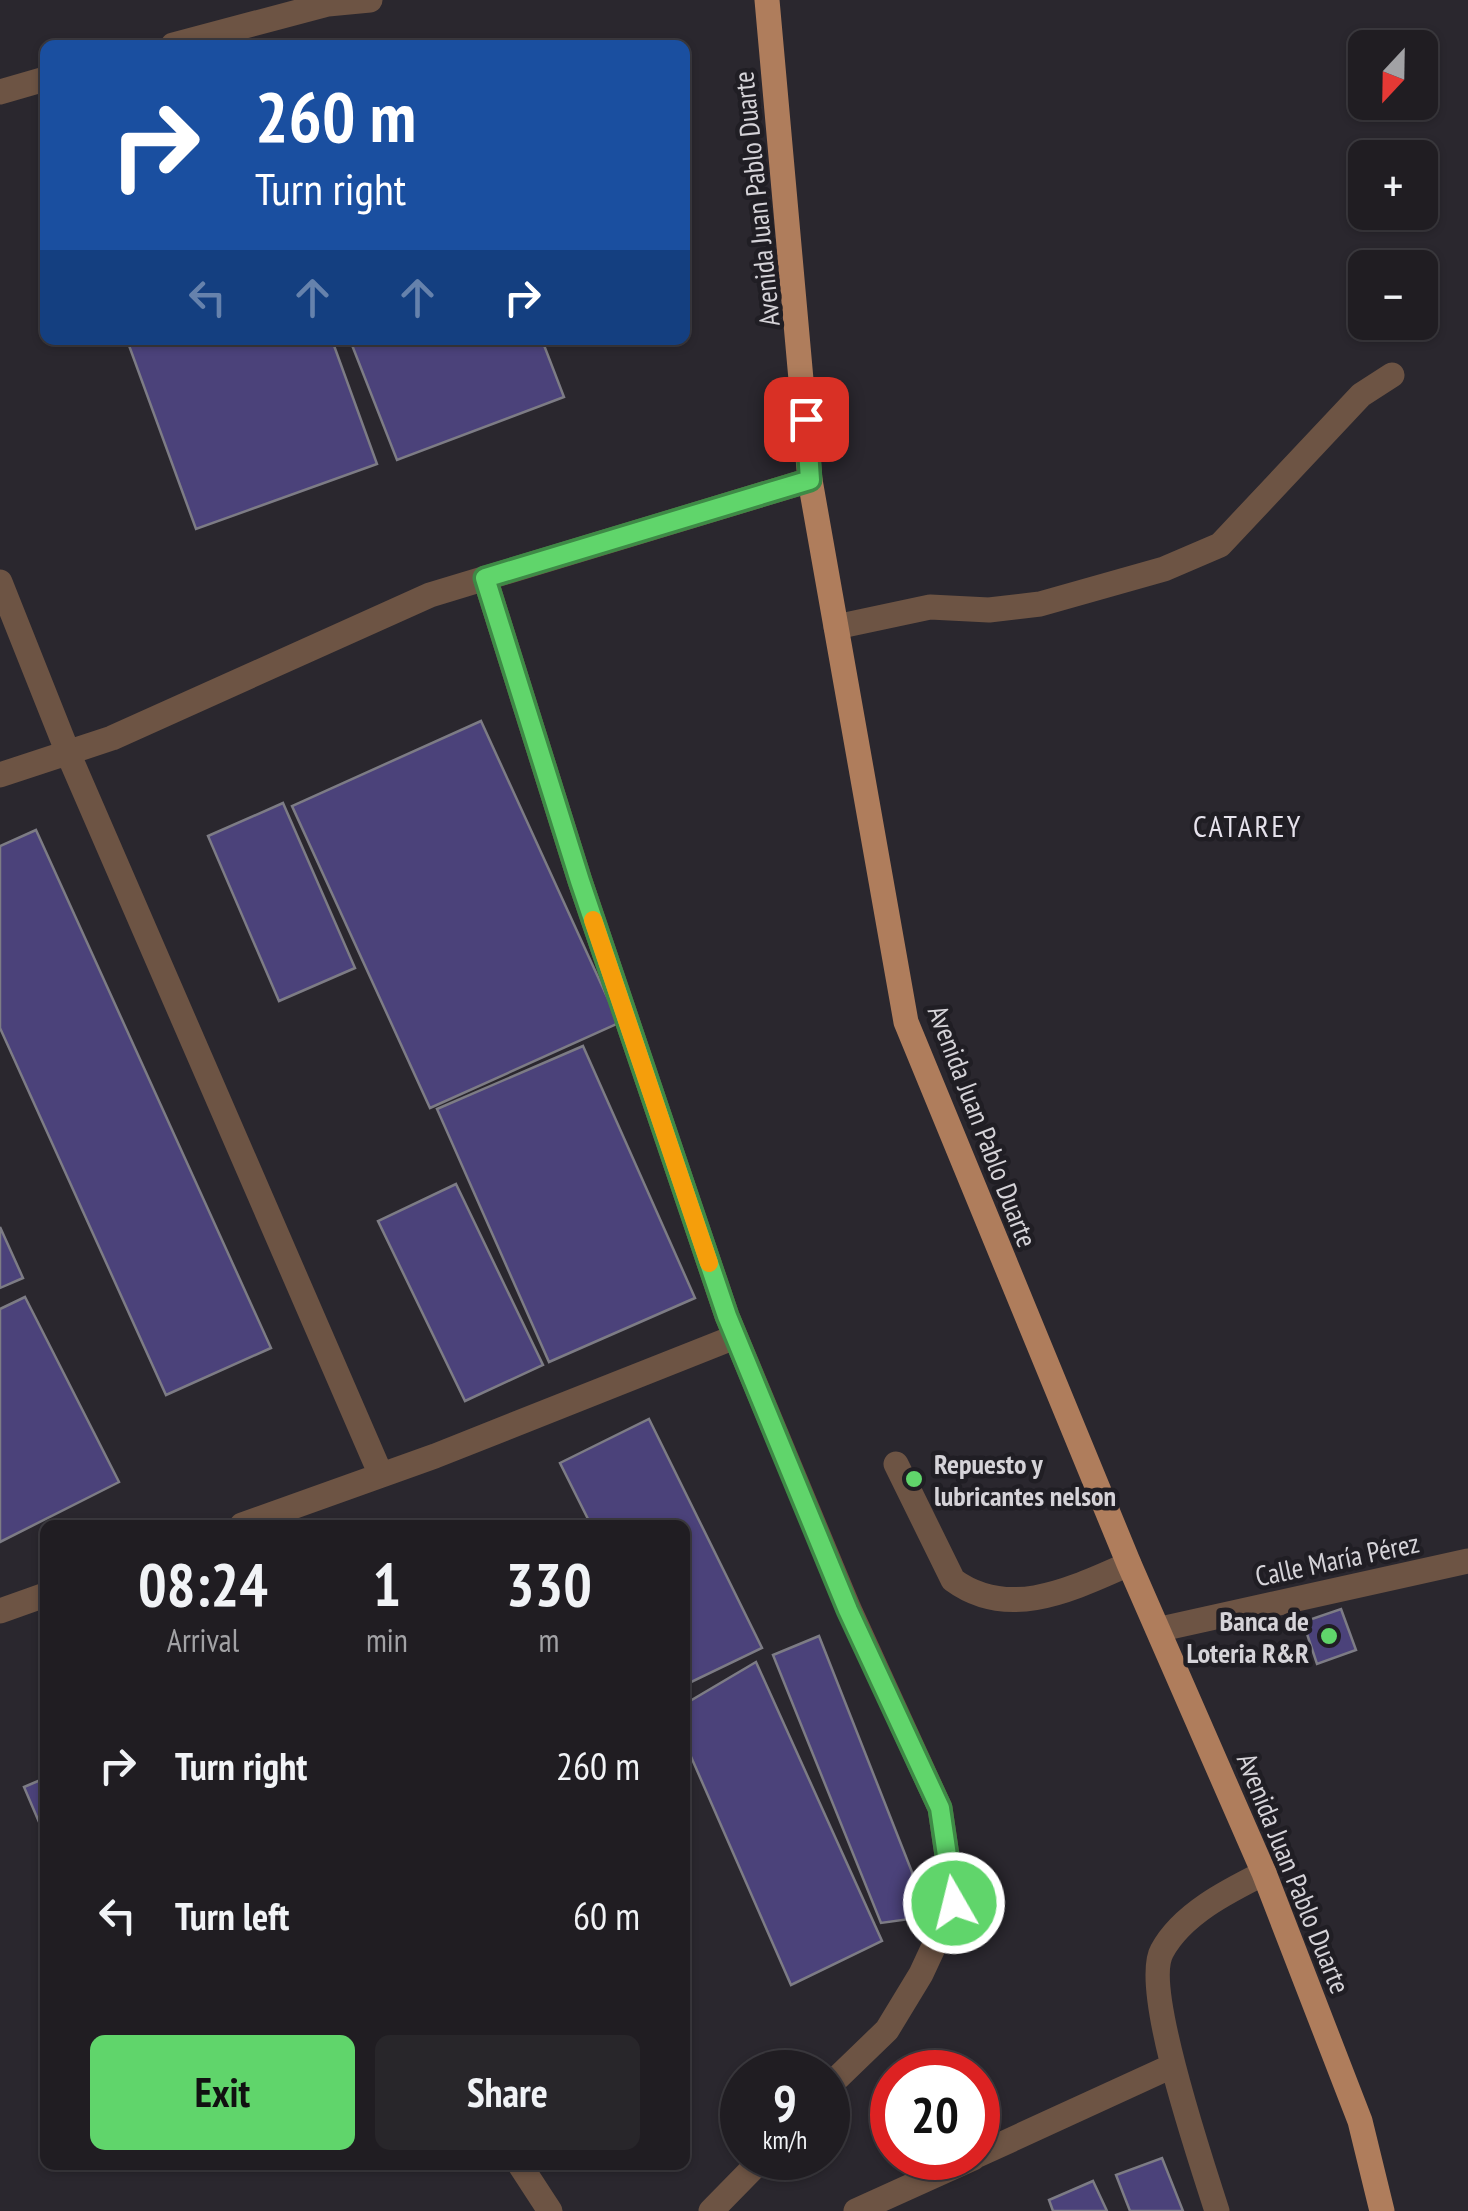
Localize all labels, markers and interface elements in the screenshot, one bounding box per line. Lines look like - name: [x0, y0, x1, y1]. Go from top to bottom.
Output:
- north arrow: [1348, 30, 1438, 120]
- map controls: [1348, 30, 1438, 340]
- street label: Avenida Juan Pablo Duarte: [724, 70, 788, 328]
- text: 260 m: [255, 71, 416, 161]
- icon: right: [90, 80, 220, 210]
- button: +: [1348, 140, 1438, 230]
- text: Turn right: [255, 159, 406, 217]
- button: −: [1348, 250, 1438, 340]
- icon: left: [180, 270, 235, 325]
- icon: ahead: [285, 270, 340, 325]
- icon: ahead: [390, 270, 445, 325]
- icon: right: [495, 270, 550, 325]
- pin: [764, 377, 849, 462]
- icon: arrive: [779, 392, 834, 447]
- district label: CATAREY: [1193, 806, 1303, 845]
- street label: Avenida Juan Pablo Duarte: [920, 1000, 1046, 1252]
- place label: Repuesto y lubricantes nelson: [934, 1445, 1116, 1514]
- marker: Repuesto y lubricantes nelson: [903, 1468, 925, 1490]
- street label: Calle María Pérez: [1252, 1524, 1422, 1594]
- text: 08:24: [138, 1545, 268, 1623]
- text: 1: [373, 1545, 401, 1623]
- text: 330: [506, 1545, 592, 1623]
- place label: Banca de Loteria R&R: [1186, 1602, 1309, 1671]
- text: Arrival: [167, 1619, 239, 1661]
- text: min: [366, 1619, 408, 1661]
- text: m: [538, 1619, 559, 1661]
- marker: Banca de Loteria R&R: [1318, 1625, 1340, 1647]
- icon: right: [90, 1738, 145, 1793]
- text: Turn right: [175, 1741, 307, 1790]
- text: 260 m: [556, 1741, 640, 1790]
- street label: Avenida Juan Pablo Duarte: [1229, 1747, 1359, 1999]
- position arrow: [902, 1851, 1006, 1955]
- icon: left: [90, 1888, 145, 1943]
- text: Turn left: [175, 1891, 289, 1940]
- text: 60 m: [573, 1891, 640, 1940]
- button: Exit: [90, 2035, 355, 2150]
- button: Share: [375, 2035, 640, 2150]
- speed limit sign: 20: [870, 2050, 1000, 2180]
- text: 9: [773, 2070, 797, 2135]
- text: km/h: [763, 2124, 807, 2156]

